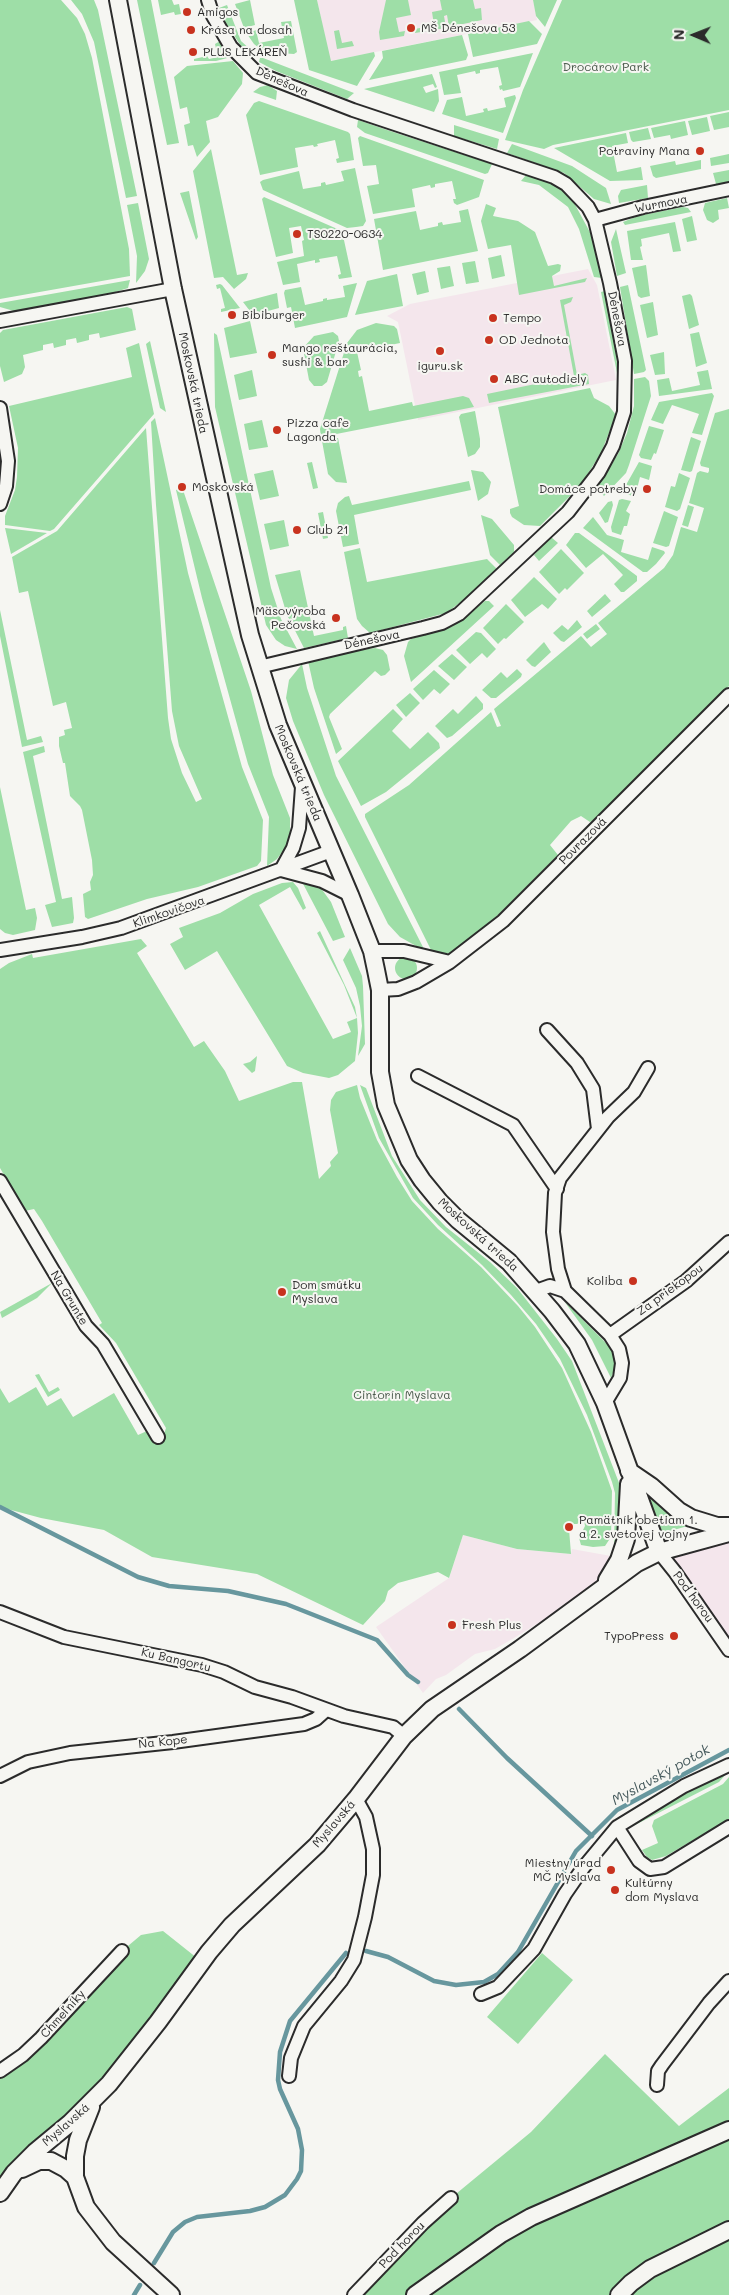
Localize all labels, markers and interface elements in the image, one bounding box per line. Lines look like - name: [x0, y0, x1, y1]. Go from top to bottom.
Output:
- place label: Amigos: [197, 5, 238, 19]
- marker: Amigos: [181, 6, 193, 18]
- north arrow: [669, 10, 719, 60]
- place label: MŠ Dénešova 53: [421, 21, 516, 35]
- marker: MŠ Dénešova 53: [405, 22, 417, 34]
- place label: Krása na dosah: [201, 23, 292, 37]
- marker: Krása na dosah: [185, 24, 197, 36]
- text: N: [669, 29, 688, 40]
- place label: PLUS LEKÁREŇ: [203, 45, 287, 59]
- marker: PLUS LEKÁREŇ: [187, 46, 199, 58]
- park label: Drocárov Park: [563, 60, 649, 74]
- street label: Dénešova: [253, 64, 311, 100]
- place label: Potraviny Mana: [599, 144, 690, 158]
- marker: Potraviny Mana: [694, 145, 706, 157]
- street label: Wurmova: [633, 192, 689, 216]
- place label: TS0220-0634: [307, 227, 382, 241]
- marker: TS0220-0634: [291, 228, 303, 240]
- street label: Dénešova: [605, 290, 629, 348]
- place label: Bibiburger: [242, 308, 305, 322]
- marker: Bibiburger: [226, 309, 238, 321]
- place label: Tempo: [503, 311, 541, 325]
- marker: Tempo: [487, 312, 499, 324]
- street label: Moskovská trieda: [175, 331, 211, 435]
- place label: OD Jednota: [499, 333, 569, 347]
- marker: OD Jednota: [483, 334, 495, 346]
- place label: Mango reštaurácia, sushi & bar: [282, 341, 398, 369]
- marker: iguru.sk: [434, 345, 446, 357]
- marker: Mango reštaurácia, sushi & bar: [266, 349, 278, 361]
- place label: iguru.sk: [417, 359, 463, 373]
- place label: ABC autodiely: [504, 372, 587, 386]
- marker: ABC autodiely: [488, 373, 500, 385]
- place label: Pizza cafe Lagonda: [287, 416, 349, 444]
- marker: Pizza cafe Lagonda: [271, 424, 283, 436]
- place label: Moskovská: [192, 480, 254, 494]
- marker: Moskovská: [176, 481, 188, 493]
- place label: Domáce potreby: [539, 482, 637, 496]
- marker: Domáce potreby: [641, 483, 653, 495]
- place label: Club 21: [307, 523, 349, 537]
- marker: Club 21: [291, 524, 303, 536]
- place label: Mäsovýroba Pečovská: [255, 604, 326, 632]
- marker: Mäsovýroba Pečovská: [330, 612, 342, 624]
- street label: Dénešova: [343, 627, 401, 653]
- street label: Moskovská trieda: [271, 723, 325, 823]
- street label: Povrazová: [556, 814, 610, 868]
- street label: Klimkovičova: [131, 893, 207, 931]
- street label: Moskovská trieda: [435, 1195, 521, 1275]
- street label: Za priekopou: [634, 1261, 706, 1319]
- street label: Na Grunte: [47, 1268, 91, 1328]
- place label: Koliba: [587, 1274, 623, 1288]
- marker: Koliba: [627, 1275, 639, 1287]
- place label: Dom smútku Myslava: [292, 1278, 361, 1306]
- marker: Dom smútku Myslava: [276, 1286, 288, 1298]
- park label: Cintorín Myslava: [353, 1388, 451, 1402]
- place label: Pamätník obetiam 1. a 2. svetovej vojny: [579, 1513, 698, 1541]
- marker: Pamätník obetiam 1. a 2. svetovej vojny: [563, 1521, 575, 1533]
- street label: Pod horou: [670, 1569, 716, 1625]
- place label: Fresh Plus: [462, 1618, 521, 1632]
- marker: Fresh Plus: [446, 1619, 458, 1631]
- place label: TypoPress: [604, 1629, 664, 1643]
- marker: TypoPress: [668, 1630, 680, 1642]
- street label: Ku Bangortu: [140, 1645, 212, 1675]
- street label: Na Kope: [138, 1732, 188, 1752]
- water label: Myslavský potok: [609, 1741, 713, 1809]
- street label: Myslavská: [309, 1797, 359, 1851]
- place label: Miestny úrad MČ Myslava: [525, 1856, 601, 1884]
- marker: Miestny úrad MČ Myslava: [605, 1864, 617, 1876]
- place label: Kultúrny dom Myslava: [625, 1876, 699, 1904]
- marker: Kultúrny dom Myslava: [609, 1884, 621, 1896]
- street label: Chmeľníky: [38, 1987, 88, 2041]
- street label: Myslavská: [39, 2100, 93, 2150]
- street label: Pod horou: [376, 2219, 428, 2271]

